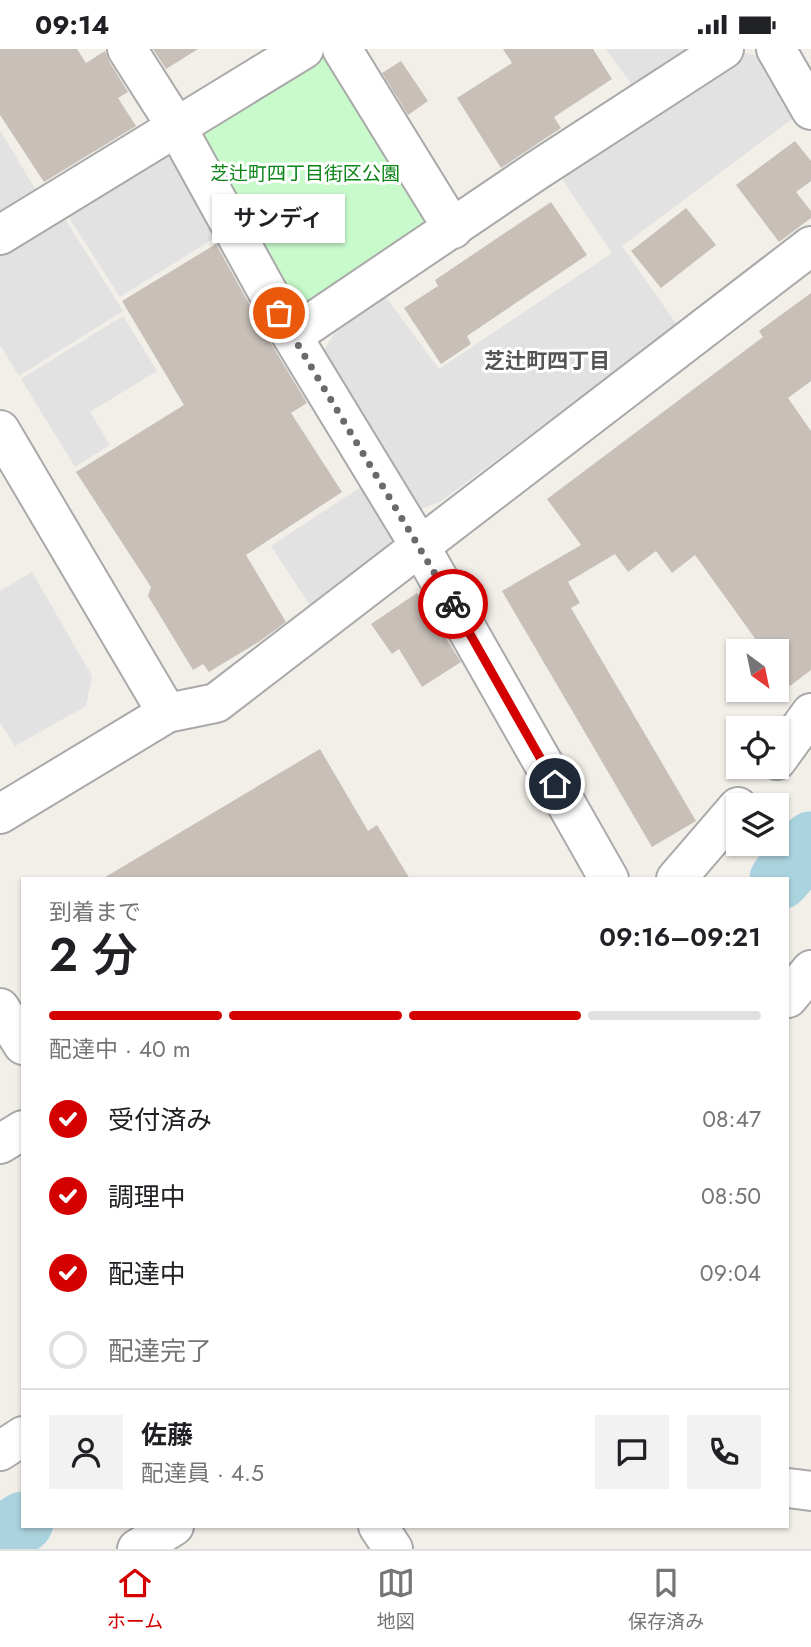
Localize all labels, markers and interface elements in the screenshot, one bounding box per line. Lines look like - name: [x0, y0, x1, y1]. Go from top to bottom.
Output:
- text: 09:14: [35, 6, 109, 44]
- park label: 芝辻町四丁目街区公園: [210, 160, 400, 187]
- callout: サンディ: [212, 194, 346, 243]
- text: サンディ: [233, 201, 324, 235]
- pin: [249, 283, 309, 343]
- icon: bag: [260, 294, 298, 332]
- district label: 芝辻町四丁目: [484, 346, 610, 376]
- courier: [418, 569, 488, 639]
- icon: bike: [434, 585, 472, 623]
- north arrow: [726, 639, 789, 702]
- map controls: [726, 639, 789, 856]
- button: locate: [726, 716, 789, 779]
- pin: [525, 754, 585, 814]
- icon: home: [536, 765, 574, 803]
- button: layers: [726, 793, 789, 856]
- text: 到着まで: [49, 895, 141, 929]
- text: 09:16–09:21: [599, 918, 761, 956]
- text: 2 分: [49, 922, 138, 988]
- text: 配達中 · 40 m: [49, 1032, 191, 1066]
- icon: check: [49, 1100, 87, 1138]
- text: 受付済み: [108, 1101, 212, 1139]
- text: 08:47: [702, 1102, 761, 1136]
- icon: check: [49, 1177, 87, 1215]
- text: 調理中: [108, 1178, 186, 1216]
- text: 08:50: [701, 1179, 761, 1213]
- icon: check: [49, 1254, 87, 1292]
- text: 配達中: [108, 1255, 186, 1293]
- text: 09:04: [700, 1256, 761, 1290]
- text: 配達完了: [108, 1332, 212, 1370]
- button: person: [49, 1415, 123, 1489]
- button: chat: [595, 1415, 669, 1489]
- button: phone: [687, 1415, 761, 1489]
- text: 佐藤: [141, 1416, 193, 1454]
- text: 配達員 · 4.5: [141, 1456, 264, 1490]
- tab: ホーム: [107, 1564, 163, 1635]
- tab: 地図: [377, 1564, 415, 1635]
- tab: 保存済み: [628, 1564, 704, 1635]

